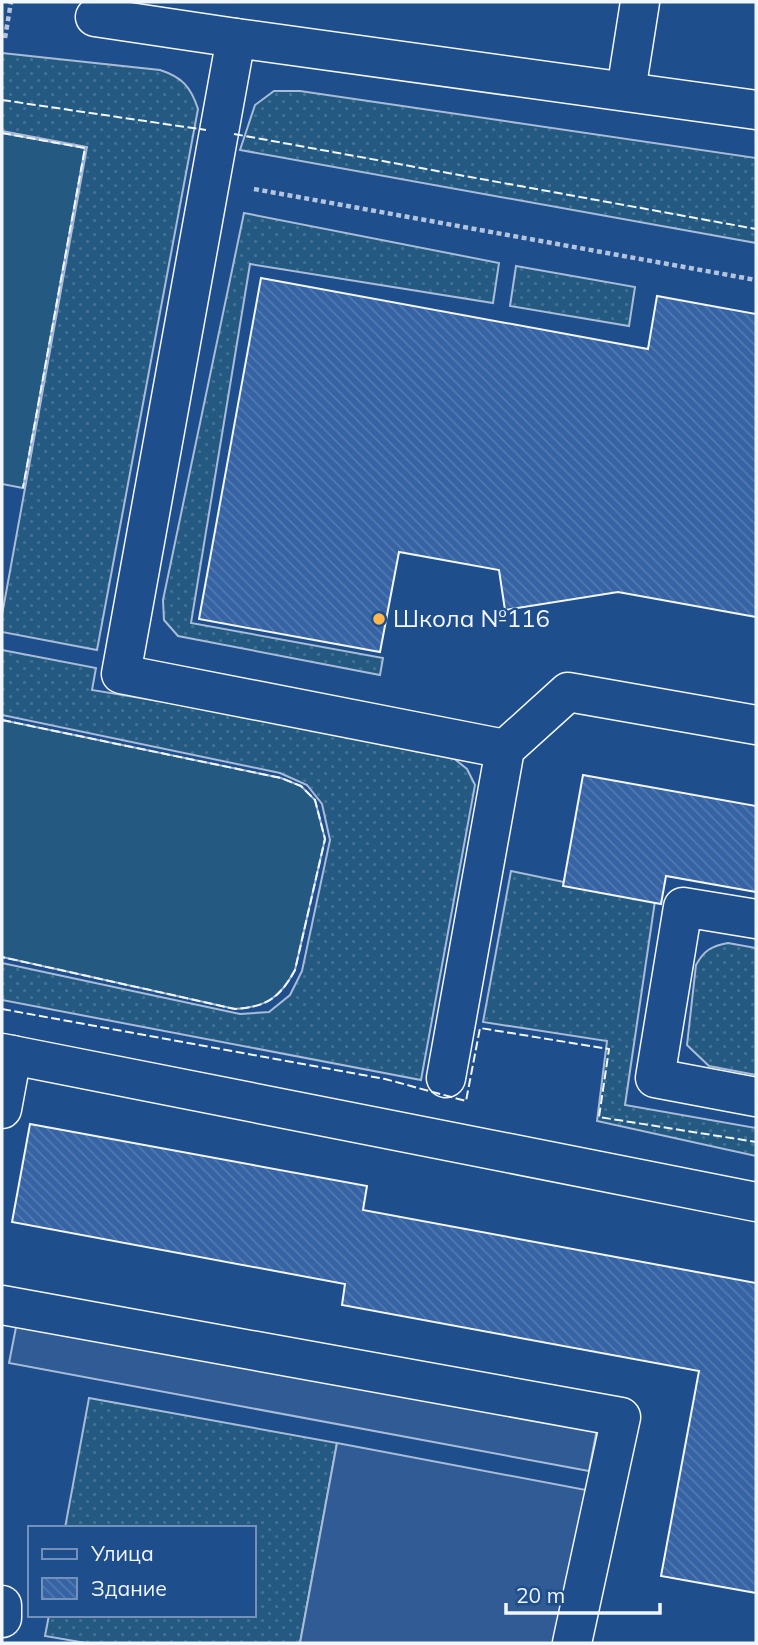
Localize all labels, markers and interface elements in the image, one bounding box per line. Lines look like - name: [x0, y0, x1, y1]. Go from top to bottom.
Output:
- place label: Школа №116: [393, 603, 550, 633]
- marker: Школа №116: [371, 611, 387, 627]
- legend: [28, 1526, 256, 1617]
- text: Улица: [90, 1540, 154, 1566]
- scale bar: [506, 1572, 660, 1616]
- text: Здание: [91, 1575, 167, 1601]
- text: 20 m: [516, 1582, 565, 1608]

